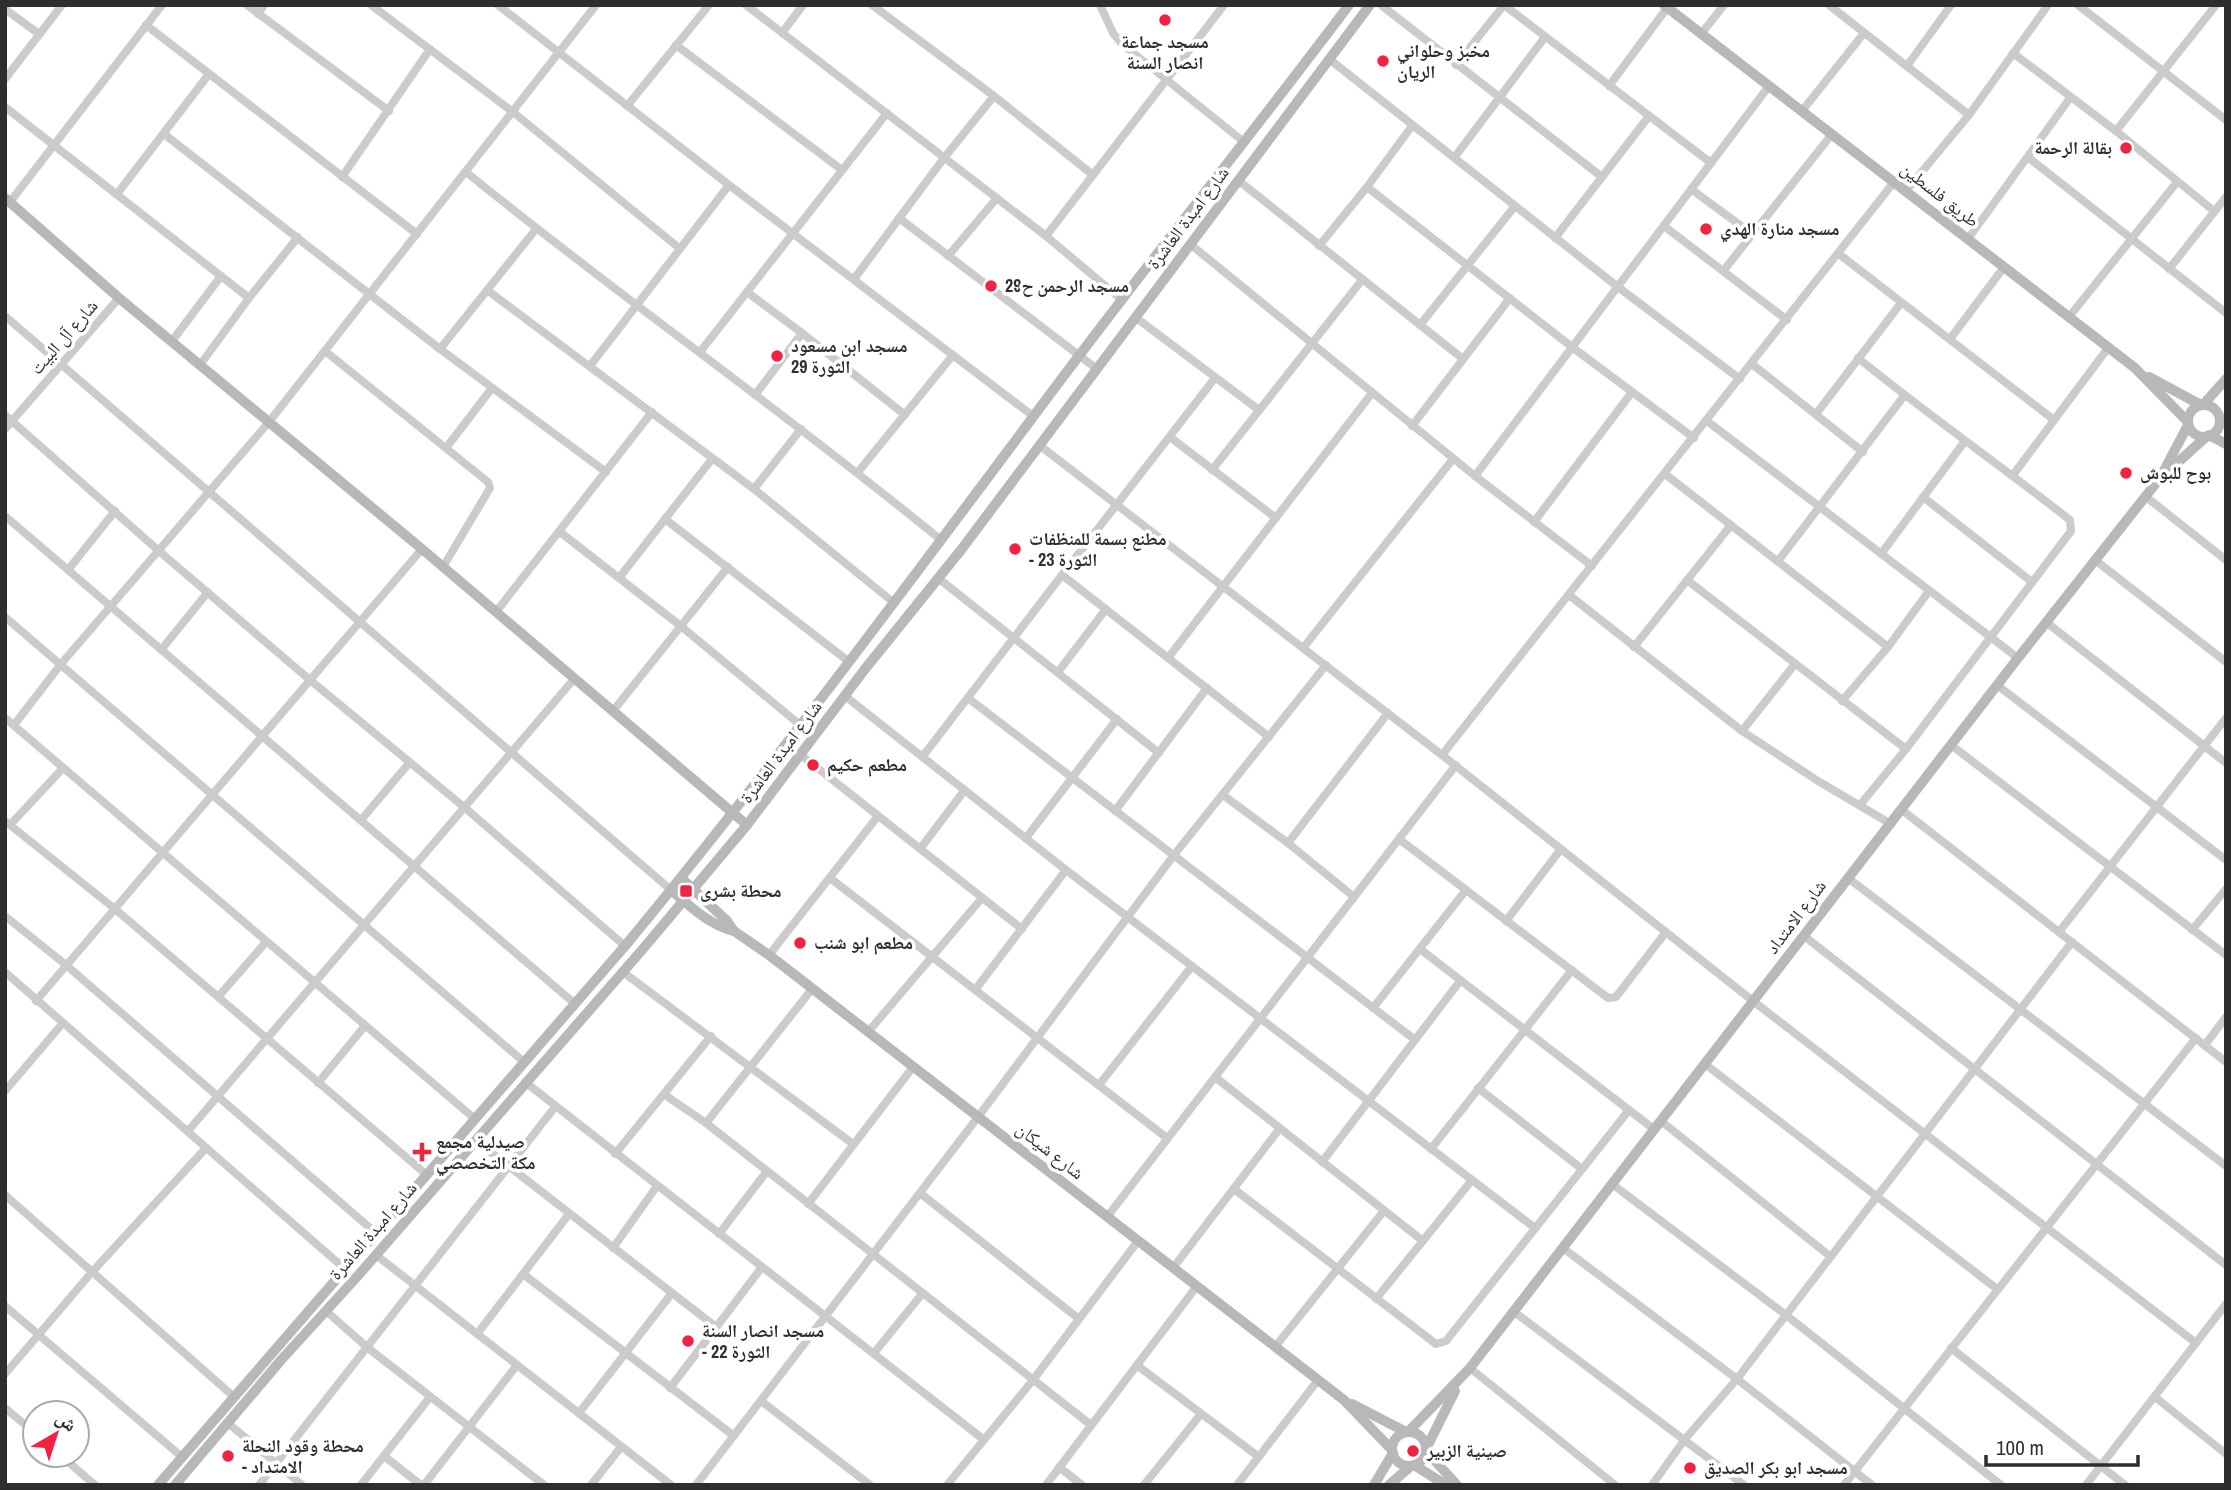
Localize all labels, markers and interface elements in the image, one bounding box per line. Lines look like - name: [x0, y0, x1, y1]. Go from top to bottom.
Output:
- marker: مسجد جماعة انصار السنة: [1157, 12, 1173, 28]
- place label: مسجد جماعة انصار السنة: [1121, 29, 1209, 75]
- place label: مخبز وحلواني الريان: [1397, 38, 1490, 84]
- marker: مخبز وحلواني الريان: [1375, 53, 1391, 69]
- place label: بقالة الرحمة: [2034, 135, 2112, 160]
- marker: بقالة الرحمة: [2118, 140, 2134, 156]
- street label: طريق فلسطين: [1896, 156, 1985, 233]
- street label: شارع امبدة العاشرة: [1141, 161, 1234, 274]
- place label: مسجد منارة الهدي: [1720, 216, 1840, 243]
- marker: مسجد منارة الهدي: [1698, 221, 1714, 237]
- place label: مسجد الرحمن ح29: [1005, 273, 1129, 298]
- marker: مسجد الرحمن ح29: [983, 278, 999, 294]
- street label: شارع آل البيت: [24, 294, 103, 380]
- place label: مسجد ابن مسعود الثورة 29: [791, 333, 907, 379]
- marker: مسجد ابن مسعود الثورة 29: [769, 348, 785, 364]
- place label: بوح للبوش: [2140, 460, 2211, 485]
- marker: بوح للبوش: [2118, 465, 2134, 481]
- place label: مطنع بسمة للمنظفات - الثورة 23: [1029, 526, 1166, 572]
- marker: مطنع بسمة للمنظفات - الثورة 23: [1007, 541, 1023, 557]
- street label: شارع امبدة العاشرة: [734, 695, 827, 808]
- place label: مطعم حكيم: [827, 752, 907, 777]
- marker: مطعم حكيم: [805, 757, 821, 773]
- street label: شارع الامتداد: [1759, 874, 1832, 959]
- place label: محطة بشرى: [700, 878, 782, 903]
- marker: محطة بشرى: [678, 883, 694, 899]
- place label: مطعم ابو شنب: [814, 930, 913, 955]
- marker: مطعم ابو شنب: [792, 935, 808, 951]
- street label: شارع شيكان: [1011, 1116, 1090, 1185]
- place label: صيدلية مجمع مكة التخصصي: [436, 1129, 536, 1177]
- marker: صيدلية مجمع مكة التخصصي: [414, 1144, 430, 1160]
- street label: شارع امبدة العاشرة: [323, 1176, 422, 1285]
- place label: مسجد انصار السنة - الثورة 22: [702, 1318, 824, 1364]
- marker: مسجد انصار السنة - الثورة 22: [680, 1333, 696, 1349]
- north arrow: [21, 1399, 91, 1469]
- text: ش: [51, 1404, 83, 1437]
- scale bar: [1986, 1424, 2138, 1468]
- place label: محطة وقود النحلة - الامتداد: [242, 1433, 364, 1479]
- text: 100 m: [1996, 1433, 2044, 1462]
- place label: صينية الزبير: [1426, 1438, 1507, 1463]
- marker: صينية الزبير: [1405, 1443, 1421, 1459]
- marker: محطة وقود النحلة - الامتداد: [220, 1448, 236, 1464]
- place label: مسجد ابو بكر الصديق: [1704, 1455, 1848, 1480]
- marker: مسجد ابو بكر الصديق: [1682, 1460, 1698, 1476]

